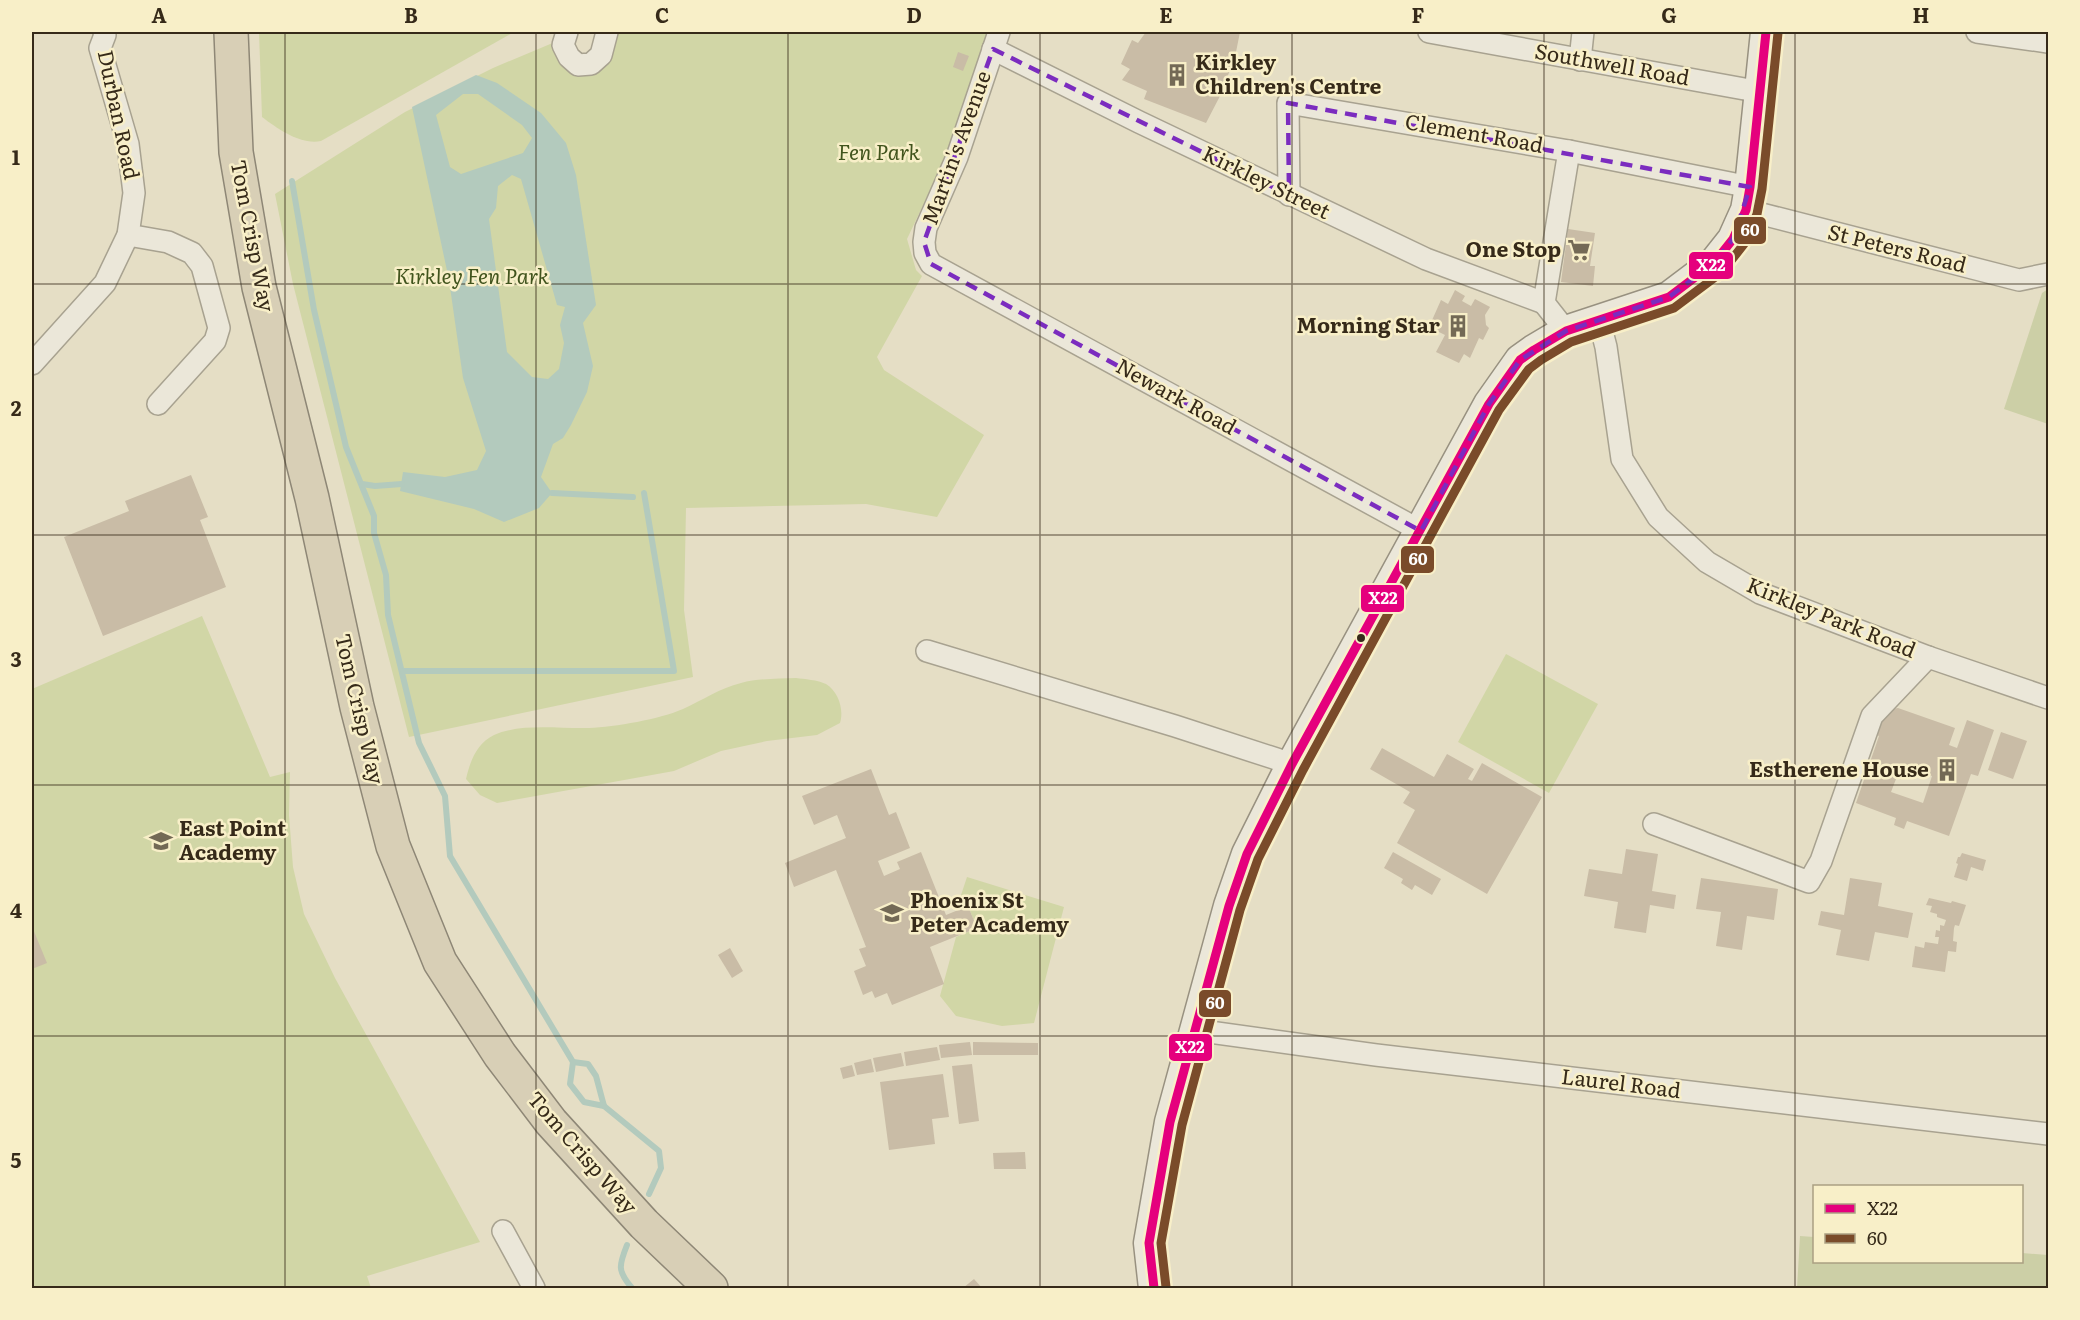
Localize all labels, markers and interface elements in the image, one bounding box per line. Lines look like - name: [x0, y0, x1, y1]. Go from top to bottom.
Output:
- text: A: [151, 0, 167, 29]
- text: B: [404, 0, 418, 29]
- text: C: [655, 0, 669, 29]
- text: D: [906, 0, 922, 29]
- text: E: [1159, 0, 1173, 29]
- text: F: [1412, 0, 1425, 29]
- text: G: [1661, 0, 1677, 29]
- text: H: [1913, 0, 1929, 29]
- street label: Southwell Road: [1533, 34, 1692, 91]
- place label: Kirkley Children's Centre: [1195, 45, 1382, 100]
- street label: Durban Road: [92, 47, 149, 182]
- building icon: Kirkley Children's Centre: [1164, 62, 1190, 88]
- street label: Martin's Avenue: [912, 66, 997, 229]
- street label: Clement Road: [1403, 104, 1546, 159]
- park label: Fen Park: [838, 135, 921, 166]
- street label: Kirkley Street: [1198, 136, 1337, 225]
- text: 1: [12, 141, 20, 171]
- street label: Tom Crisp Way: [225, 157, 285, 315]
- street label: St Peters Road: [1825, 214, 1970, 279]
- line badge: 60: [1733, 216, 1767, 245]
- text: 60: [1740, 217, 1760, 241]
- place label: One Stop: [1466, 232, 1561, 263]
- supermarket icon: One Stop: [1566, 237, 1592, 263]
- line badge: X22: [1688, 251, 1734, 280]
- text: X22: [1696, 252, 1726, 276]
- park label: Kirkley Fen Park: [395, 259, 550, 290]
- place label: Morning Star: [1296, 308, 1441, 339]
- building icon: Morning Star: [1445, 313, 1471, 339]
- street label: Newark Road: [1111, 349, 1243, 441]
- text: 2: [11, 392, 22, 422]
- line badge: 60: [1400, 545, 1435, 574]
- text: 60: [1408, 546, 1428, 570]
- street label: Kirkley Park Road: [1743, 568, 1921, 664]
- line badge: X22: [1360, 584, 1405, 613]
- text: X22: [1368, 585, 1398, 609]
- street label: Tom Crisp Way: [329, 630, 394, 788]
- unlabelled marker: [1355, 632, 1367, 644]
- text: 3: [10, 643, 22, 673]
- place label: Estherene House: [1749, 752, 1929, 783]
- building icon: Estherene House: [1934, 757, 1960, 783]
- place label: East Point Academy: [179, 811, 287, 866]
- school or university icon: East Point Academy: [148, 828, 174, 854]
- place label: Phoenix St Peter Academy: [910, 883, 1069, 938]
- text: 4: [10, 894, 22, 924]
- school or university icon: Phoenix St Peter Academy: [879, 900, 905, 926]
- line badge: 60: [1198, 989, 1232, 1018]
- text: 60: [1205, 990, 1225, 1014]
- line badge: X22: [1168, 1033, 1213, 1062]
- text: X22: [1175, 1034, 1205, 1058]
- street label: Laurel Road: [1560, 1059, 1683, 1104]
- street label: Tom Crisp Way: [522, 1083, 647, 1220]
- text: 5: [11, 1144, 22, 1174]
- legend: [1813, 1185, 2023, 1263]
- text: X22: [1867, 1194, 1898, 1221]
- text: 60: [1867, 1224, 1887, 1251]

